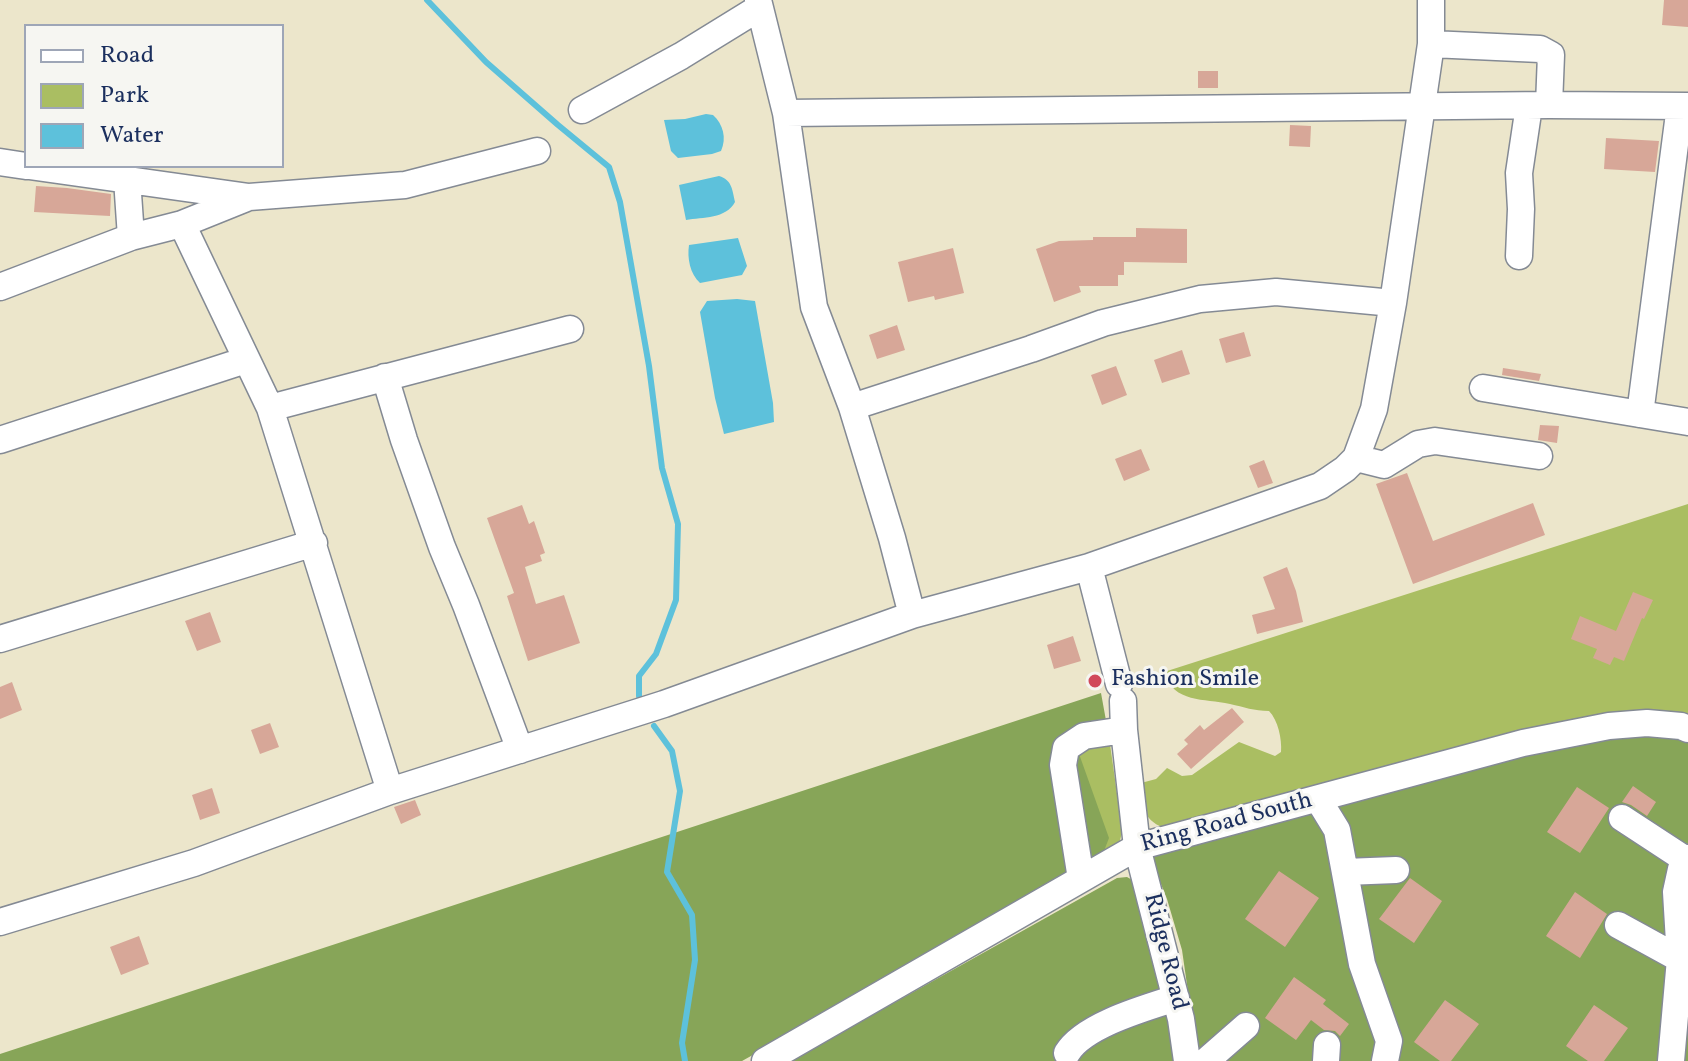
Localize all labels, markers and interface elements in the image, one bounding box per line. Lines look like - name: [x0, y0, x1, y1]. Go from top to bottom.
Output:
- legend: [24, 24, 284, 168]
- text: Road: [100, 39, 154, 73]
- text: Park: [100, 79, 149, 113]
- text: Water: [100, 119, 164, 153]
- place label: Fashion Smile: [1111, 667, 1259, 695]
- marker: Fashion Smile: [1086, 672, 1104, 690]
- street label: Ring Road South: [1138, 787, 1316, 861]
- street label: Ridge Road: [1136, 890, 1192, 1014]

